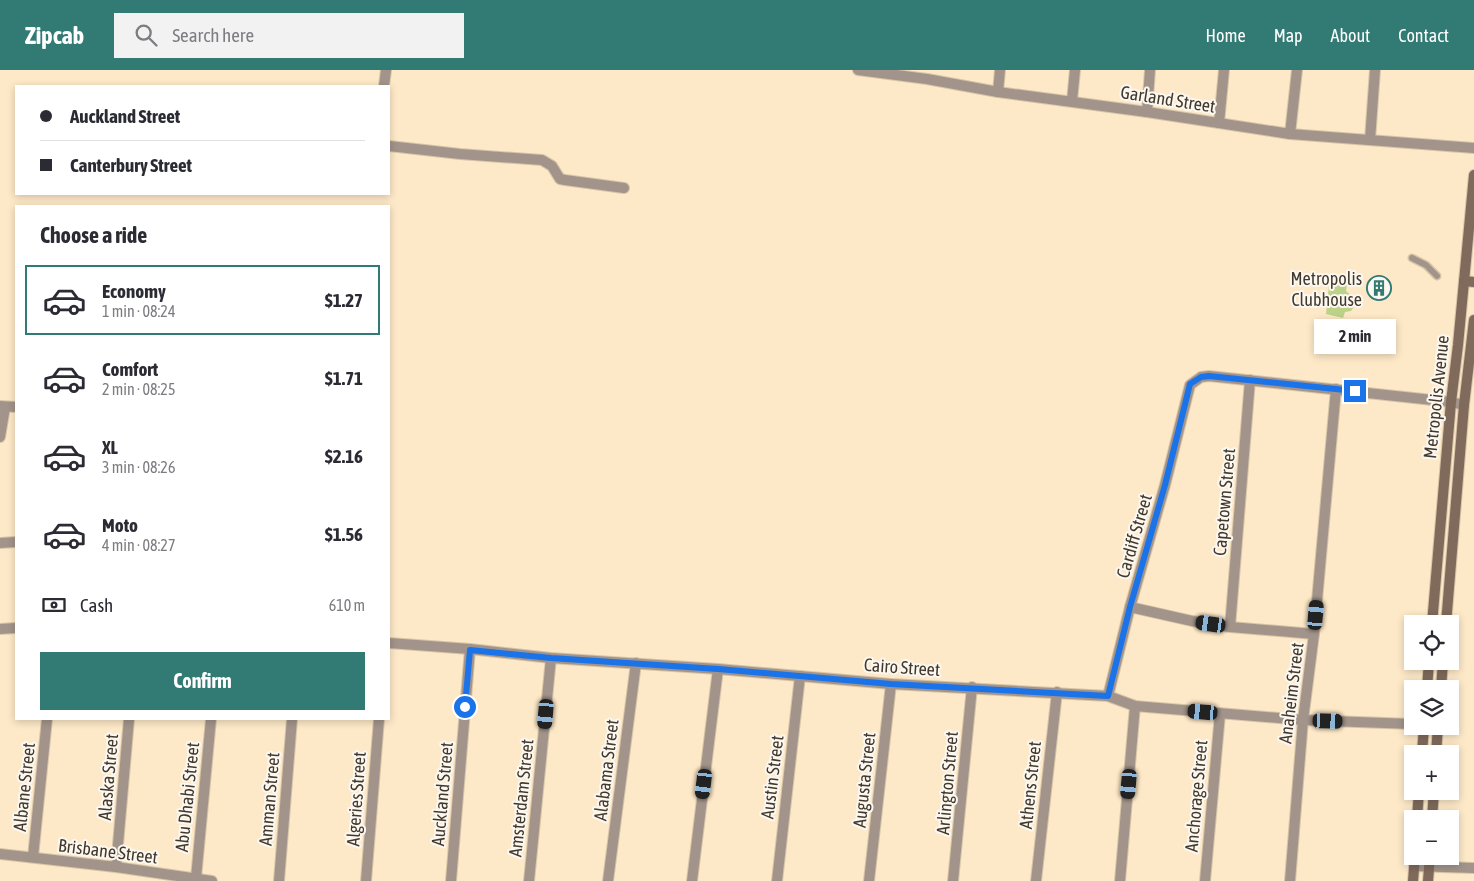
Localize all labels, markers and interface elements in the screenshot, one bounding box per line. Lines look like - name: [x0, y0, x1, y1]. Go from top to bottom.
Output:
- search box: [114, 13, 464, 58]
- icon: search: [132, 21, 160, 49]
- text: Zipcab: [25, 22, 84, 49]
- text: Search here: [172, 24, 254, 46]
- text: Home: [1206, 25, 1246, 46]
- text: Map: [1274, 25, 1303, 46]
- text: About: [1331, 25, 1370, 46]
- text: Contact: [1398, 25, 1449, 46]
- street label: Garland Street: [1119, 81, 1217, 117]
- text: Auckland Street: [70, 105, 180, 127]
- text: Canterbury Street: [70, 154, 192, 176]
- text: Choose a ride: [40, 222, 147, 248]
- place label: Metropolis Clubhouse: [1291, 268, 1362, 310]
- building icon: Metropolis Clubhouse: [1366, 275, 1392, 301]
- icon: car: [42, 278, 87, 323]
- text: Economy: [102, 280, 166, 302]
- text: $1.27: [325, 289, 363, 311]
- text: 1 min · 08:24: [102, 302, 175, 320]
- callout: 2 min: [1314, 318, 1396, 354]
- text: 2 min: [1339, 327, 1371, 345]
- street label: Metropolis Avenue: [1419, 334, 1453, 460]
- icon: car: [42, 356, 87, 401]
- text: Comfort: [102, 358, 158, 380]
- text: $1.71: [325, 367, 363, 389]
- text: 2 min · 08:25: [102, 380, 175, 398]
- route end: [1344, 380, 1366, 402]
- icon: car: [42, 434, 87, 479]
- text: XL: [102, 436, 118, 458]
- text: $2.16: [325, 445, 363, 467]
- street label: Capetown Street: [1209, 447, 1239, 557]
- text: 3 min · 08:26: [102, 458, 175, 476]
- street label: Cardiff Street: [1112, 492, 1156, 580]
- icon: car: [42, 512, 87, 557]
- text: Moto: [102, 514, 138, 536]
- text: $1.56: [325, 523, 363, 545]
- text: 4 min · 08:27: [102, 536, 175, 554]
- icon: cash: [40, 591, 68, 619]
- text: Cash: [80, 594, 113, 616]
- text: 610 m: [329, 596, 365, 614]
- car: [1307, 599, 1324, 631]
- car: [1195, 614, 1226, 634]
- map controls: [1404, 615, 1459, 865]
- button: locate: [1404, 615, 1459, 670]
- street label: Anaheim Street: [1274, 641, 1308, 745]
- button: Confirm: [40, 652, 365, 710]
- street label: Cairo Street: [863, 654, 941, 680]
- button: layers: [1404, 680, 1459, 735]
- route start: [454, 696, 476, 718]
- car: [537, 698, 554, 730]
- car: [1187, 703, 1218, 721]
- car: [1312, 713, 1343, 729]
- street label: Alabama Street: [589, 718, 623, 822]
- street label: Arlington Street: [932, 730, 962, 836]
- street label: Augusta Street: [849, 731, 879, 829]
- street label: Alaska Street: [94, 733, 122, 821]
- street label: Austin Street: [756, 734, 788, 820]
- street label: Amsterdam Street: [504, 738, 538, 858]
- street label: Anchorage Street: [1181, 739, 1211, 853]
- street label: Athens Street: [1015, 740, 1045, 830]
- street label: Albane Street: [9, 741, 39, 833]
- street label: Abu Dhabi Street: [171, 741, 203, 853]
- street label: Auckland Street: [427, 741, 457, 847]
- button: +: [1404, 745, 1459, 800]
- street label: Amman Street: [254, 751, 284, 847]
- street label: Algeries Street: [342, 751, 370, 847]
- car: [694, 768, 713, 800]
- car: [1120, 768, 1137, 800]
- button: −: [1404, 810, 1459, 865]
- street label: Brisbane Street: [57, 834, 159, 868]

